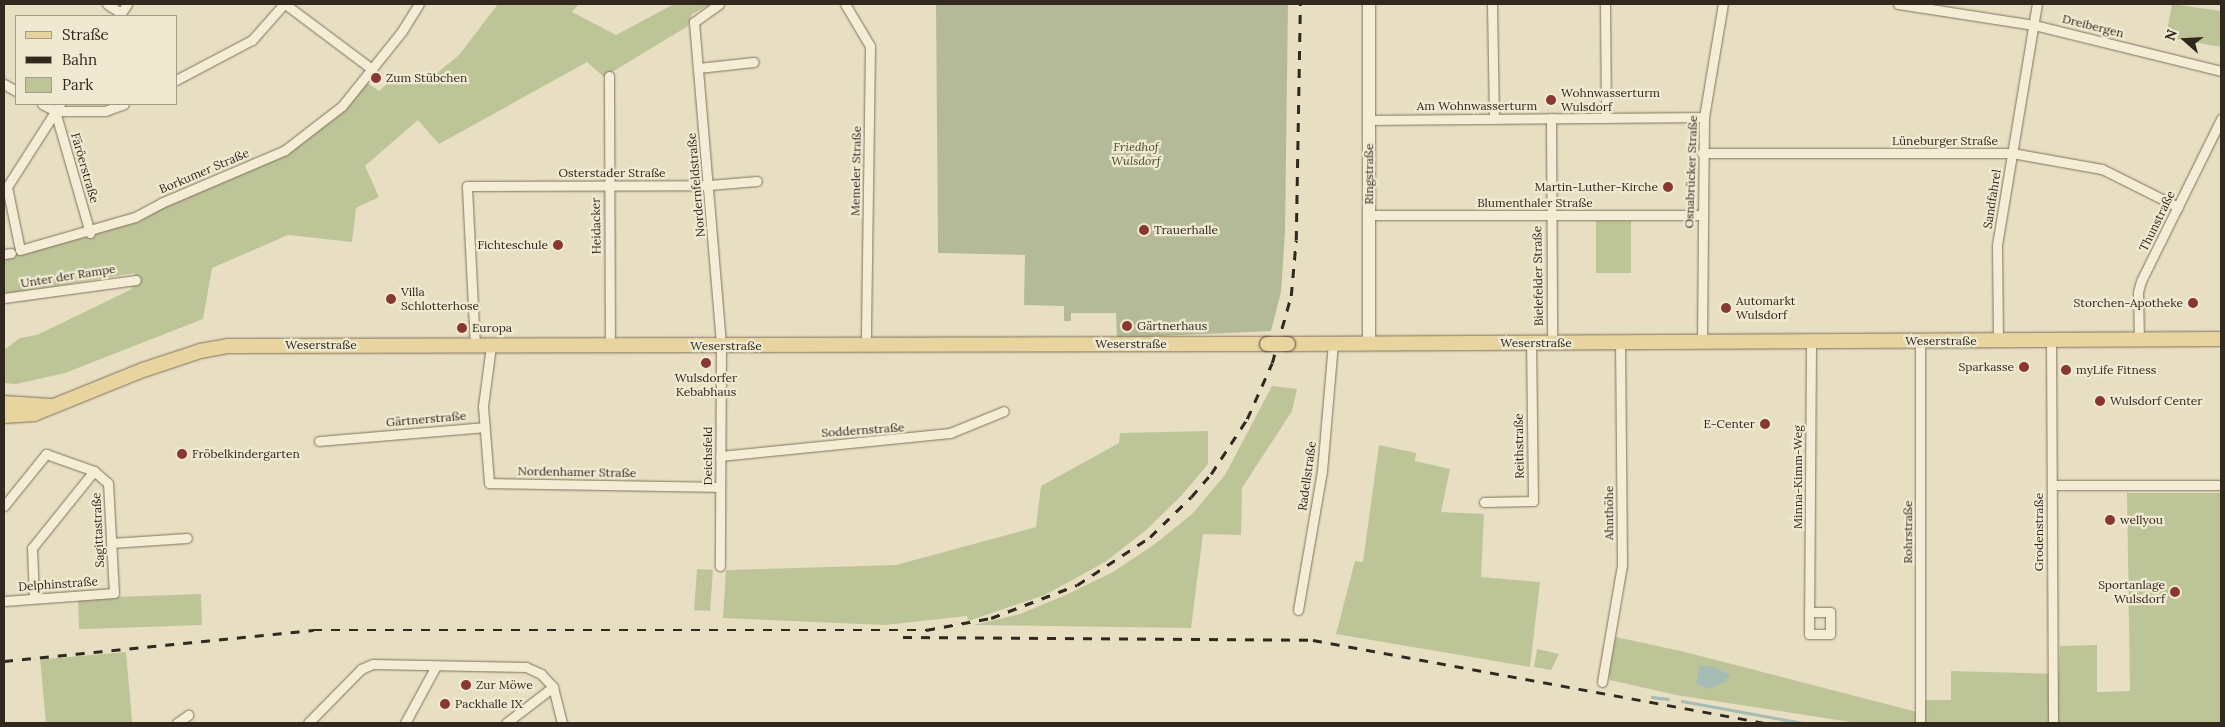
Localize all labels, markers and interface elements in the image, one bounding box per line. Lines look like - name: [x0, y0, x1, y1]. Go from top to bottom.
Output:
- street label: Dreibergen: [2061, 11, 2125, 41]
- legend: [15, 15, 178, 105]
- north arrow: [2160, 15, 2210, 65]
- text: Straße: [62, 25, 109, 44]
- text: N: [2161, 27, 2181, 43]
- text: Bahn: [62, 50, 97, 69]
- place label: Zum Stübchen: [386, 71, 467, 85]
- marker: Zum Stübchen: [370, 72, 382, 84]
- text: Park: [62, 75, 93, 94]
- place label: Wohnwasserturm Wulsdorf: [1561, 86, 1660, 114]
- marker: Wohnwasserturm Wulsdorf: [1545, 94, 1557, 106]
- street label: Am Wohnwasserturm: [1417, 99, 1537, 113]
- street label: Osnabrücker Straße: [1682, 115, 1700, 229]
- street label: Memeler Straße: [848, 126, 864, 216]
- street label: Färöerstraße: [68, 131, 102, 205]
- street label: Nordernfeldstraße: [684, 132, 708, 238]
- street label: Lüneburger Straße: [1892, 134, 1998, 148]
- park label: Friedhof Wulsdorf: [1111, 140, 1161, 168]
- street label: Ringstraße: [1362, 143, 1376, 205]
- street label: Borkumer Straße: [157, 146, 251, 196]
- street label: Osterstader Straße: [558, 166, 666, 180]
- street label: Sandfahrel: [1980, 168, 2004, 230]
- place label: Martin-Luther-Kirche: [1535, 180, 1658, 194]
- marker: Martin-Luther-Kirche: [1662, 181, 1674, 193]
- street label: Thunstraße: [2136, 188, 2178, 254]
- street label: Blumenthaler Straße: [1477, 196, 1593, 210]
- street label: Heidacker: [588, 197, 604, 255]
- place label: Trauerhalle: [1154, 223, 1218, 237]
- marker: Trauerhalle: [1138, 224, 1150, 236]
- street label: Bielefelder Straße: [1530, 226, 1546, 326]
- place label: Fichteschule: [477, 238, 548, 252]
- marker: Fichteschule: [552, 239, 564, 251]
- street label: Unter der Rampe: [20, 261, 116, 291]
- place label: Villa Schlotterhose: [401, 285, 479, 313]
- marker: Villa Schlotterhose: [385, 293, 397, 305]
- place label: Automarkt Wulsdorf: [1736, 294, 1795, 322]
- place label: Storchen-Apotheke: [2074, 296, 2183, 310]
- marker: Storchen-Apotheke: [2187, 297, 2199, 309]
- marker: Automarkt Wulsdorf: [1720, 302, 1732, 314]
- place label: Gärtnerhaus: [1137, 319, 1207, 333]
- marker: Gärtnerhaus: [1121, 320, 1133, 332]
- place label: Europa: [472, 321, 512, 335]
- marker: Europa: [456, 322, 468, 334]
- street label: Weserstraße: [1905, 334, 1977, 348]
- street label: Weserstraße: [1500, 336, 1572, 350]
- street label: Weserstraße: [1095, 337, 1167, 351]
- street label: Weserstraße: [285, 338, 357, 352]
- street label: Weserstraße: [690, 339, 762, 353]
- marker: Wulsdorfer Kebabhaus: [700, 357, 712, 369]
- place label: Sparkasse: [1959, 360, 2014, 374]
- marker: Sparkasse: [2018, 361, 2030, 373]
- place label: myLife Fitness: [2076, 363, 2156, 377]
- marker: myLife Fitness: [2060, 364, 2072, 376]
- place label: Wulsdorfer Kebabhaus: [675, 371, 737, 399]
- place label: Wulsdorf Center: [2110, 394, 2203, 408]
- marker: Wulsdorf Center: [2094, 395, 2106, 407]
- street label: Gärtnerstraße: [385, 408, 467, 430]
- street label: Reithstraße: [1511, 413, 1527, 479]
- place label: E-Center: [1703, 417, 1755, 431]
- marker: E-Center: [1759, 418, 1771, 430]
- street label: Soddernstraße: [821, 420, 905, 440]
- street label: Minna-Kimm-Weg: [1791, 425, 1805, 529]
- street label: Deichsfeld: [701, 427, 715, 485]
- street label: Radellstraße: [1295, 440, 1319, 512]
- place label: Fröbelkindergarten: [192, 447, 300, 461]
- marker: Fröbelkindergarten: [176, 448, 188, 460]
- street label: Nordenhamer Straße: [518, 464, 636, 480]
- street label: Ahnthöhe: [1602, 486, 1616, 540]
- street label: Sagittastraße: [89, 492, 107, 568]
- street label: Grodenstraße: [2032, 493, 2046, 571]
- street label: Rohrstraße: [1901, 500, 1915, 564]
- place label: wellyou: [2120, 513, 2163, 527]
- marker: wellyou: [2104, 514, 2116, 526]
- street label: Delphinstraße: [18, 574, 98, 594]
- place label: Sportanlage Wulsdorf: [2098, 578, 2165, 606]
- marker: Sportanlage Wulsdorf: [2169, 586, 2181, 598]
- place label: Zur Möwe: [476, 678, 533, 692]
- marker: Zur Möwe: [460, 679, 472, 691]
- place label: Packhalle IX: [455, 697, 523, 711]
- marker: Packhalle IX: [439, 698, 451, 710]

